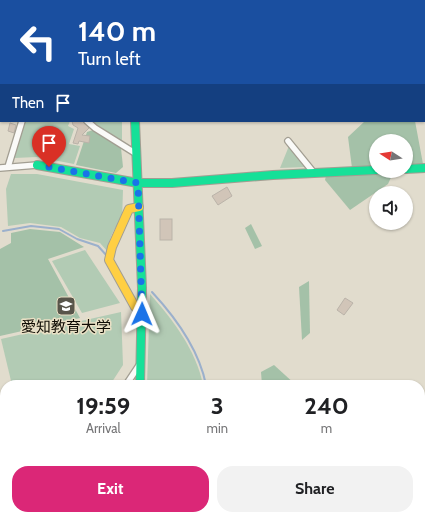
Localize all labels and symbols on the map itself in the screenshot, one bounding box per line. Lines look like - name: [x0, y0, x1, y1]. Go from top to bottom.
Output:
- pin: [32, 126, 66, 167]
- north arrow: [369, 134, 413, 178]
- position arrow: [121, 293, 163, 335]
- school or university icon: 愛知教育大学: [55, 295, 77, 317]
- place label: 愛知教育大学: [21, 318, 111, 336]

